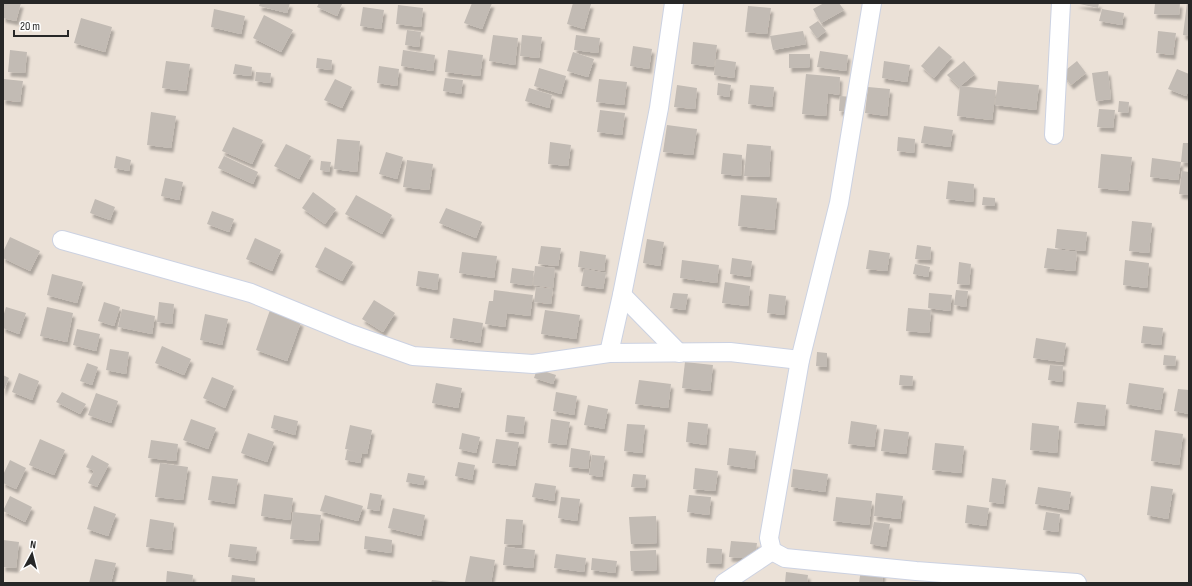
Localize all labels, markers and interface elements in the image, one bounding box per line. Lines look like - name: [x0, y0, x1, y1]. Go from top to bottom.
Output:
- scale bar: [14, 12, 68, 38]
- text: 20 m: [20, 19, 40, 34]
- north arrow: [12, 534, 52, 574]
- text: N: [29, 538, 37, 551]

